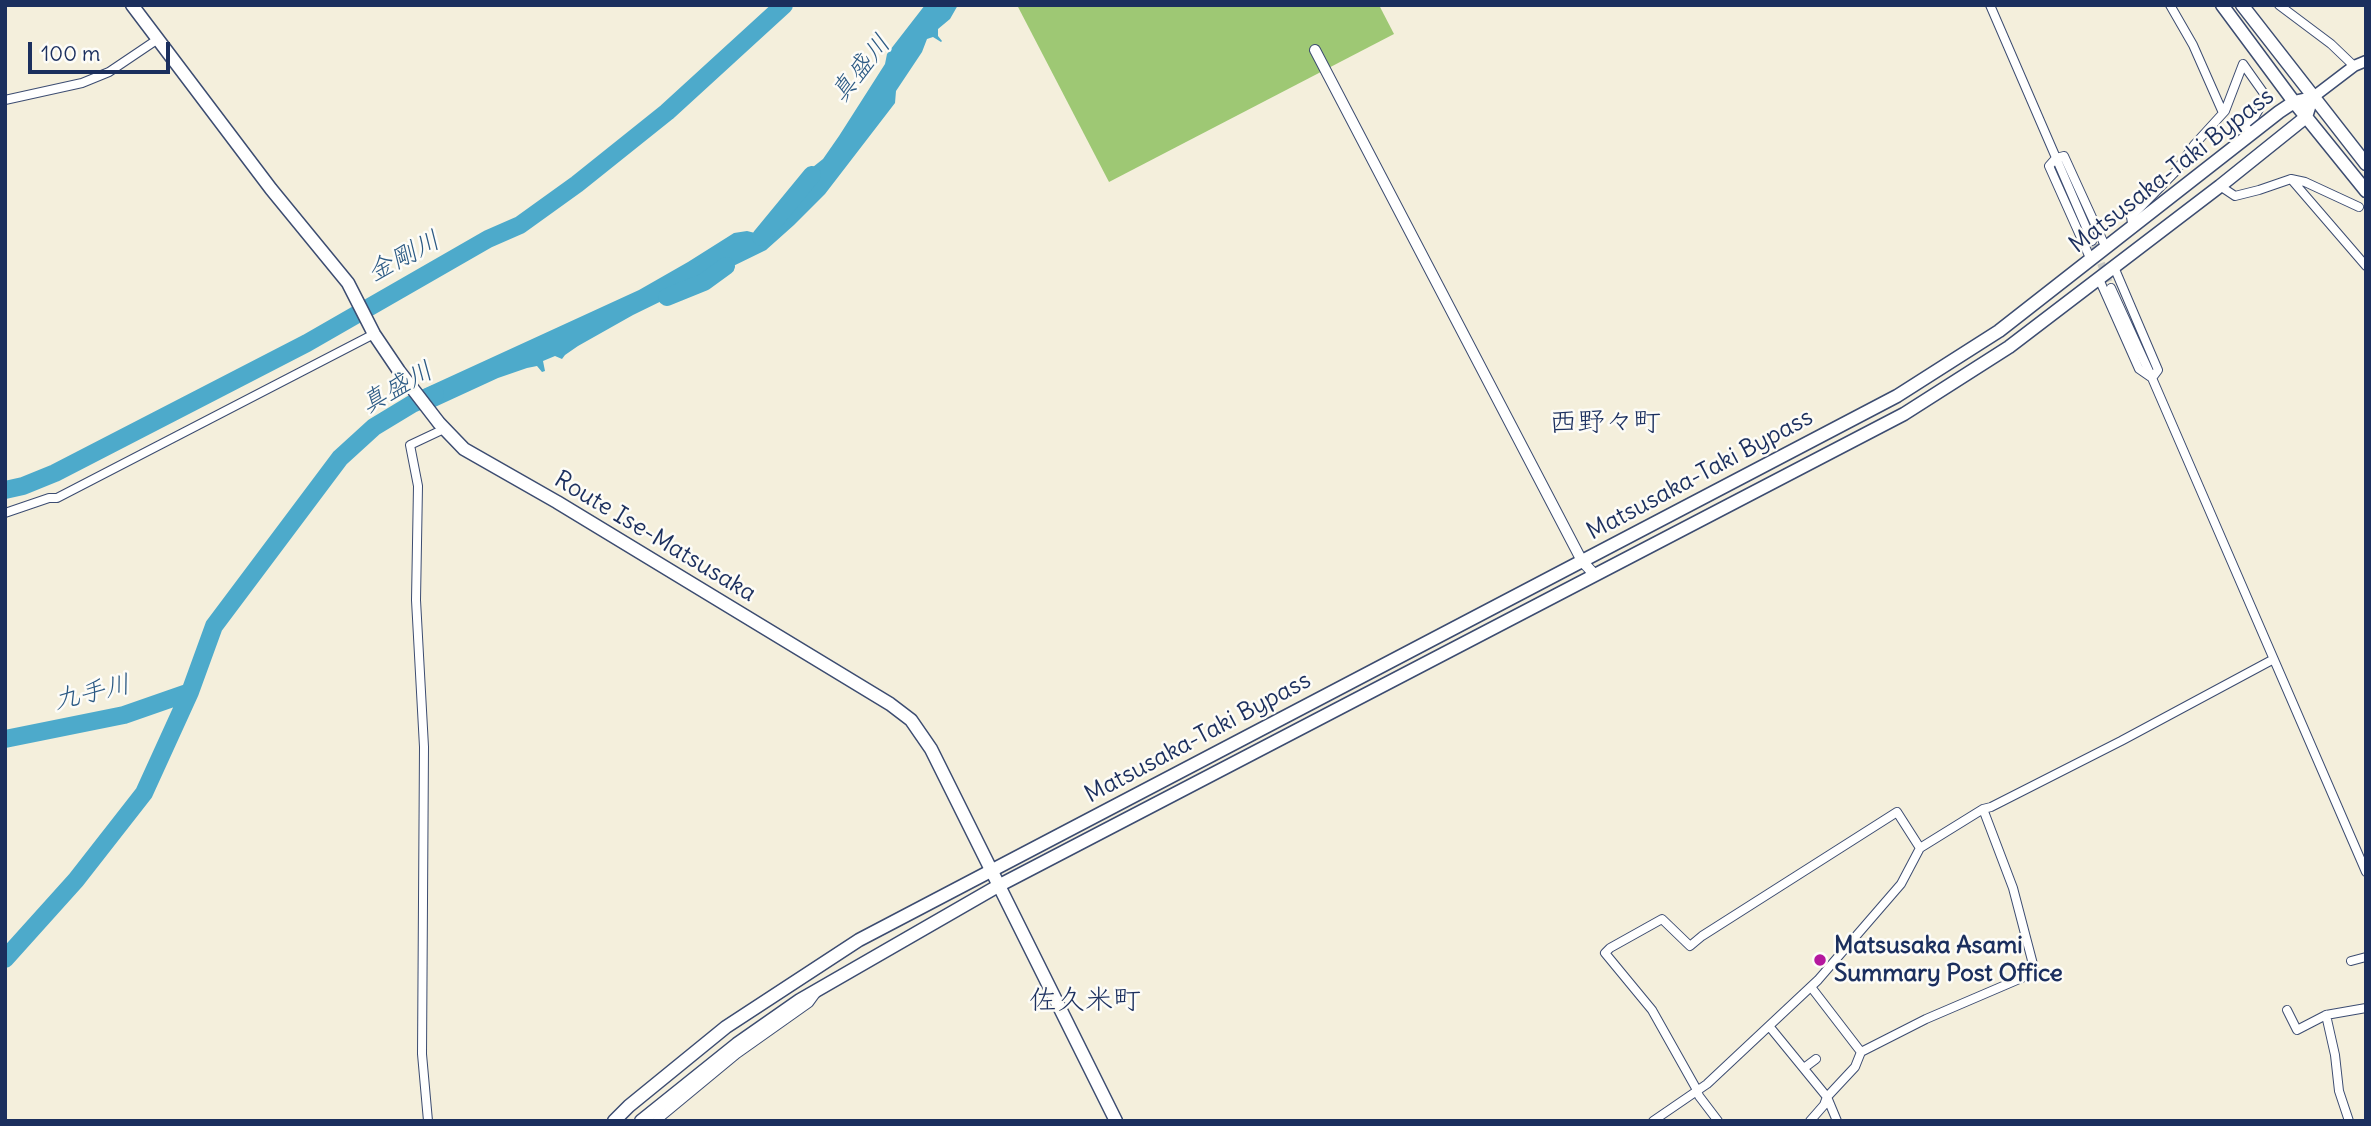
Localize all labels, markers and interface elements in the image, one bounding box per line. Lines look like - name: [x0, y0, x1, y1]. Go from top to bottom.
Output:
- scale bar: [32, 28, 173, 72]
- water label: 真盛川: [824, 29, 898, 109]
- text: 100 m: [41, 40, 100, 67]
- street label: Matsusaka-Taki Bypass: [2064, 82, 2280, 260]
- water label: 金剛川: [362, 225, 446, 289]
- water label: 真盛川: [355, 355, 439, 421]
- street label: Matsusaka-Taki Bypass: [1582, 403, 1818, 547]
- district label: 西野々町: [1549, 406, 1661, 440]
- street label: Route Ise-Matsusaka: [549, 465, 761, 609]
- street label: Matsusaka-Taki Bypass: [1080, 666, 1316, 810]
- water label: 九手川: [50, 669, 134, 717]
- place label: Matsusaka Asami Summary Post Office: [1834, 932, 2063, 988]
- marker: Matsusaka Asami Summary Post Office: [1812, 952, 1828, 968]
- district label: 佐久米町: [1029, 984, 1141, 1018]

